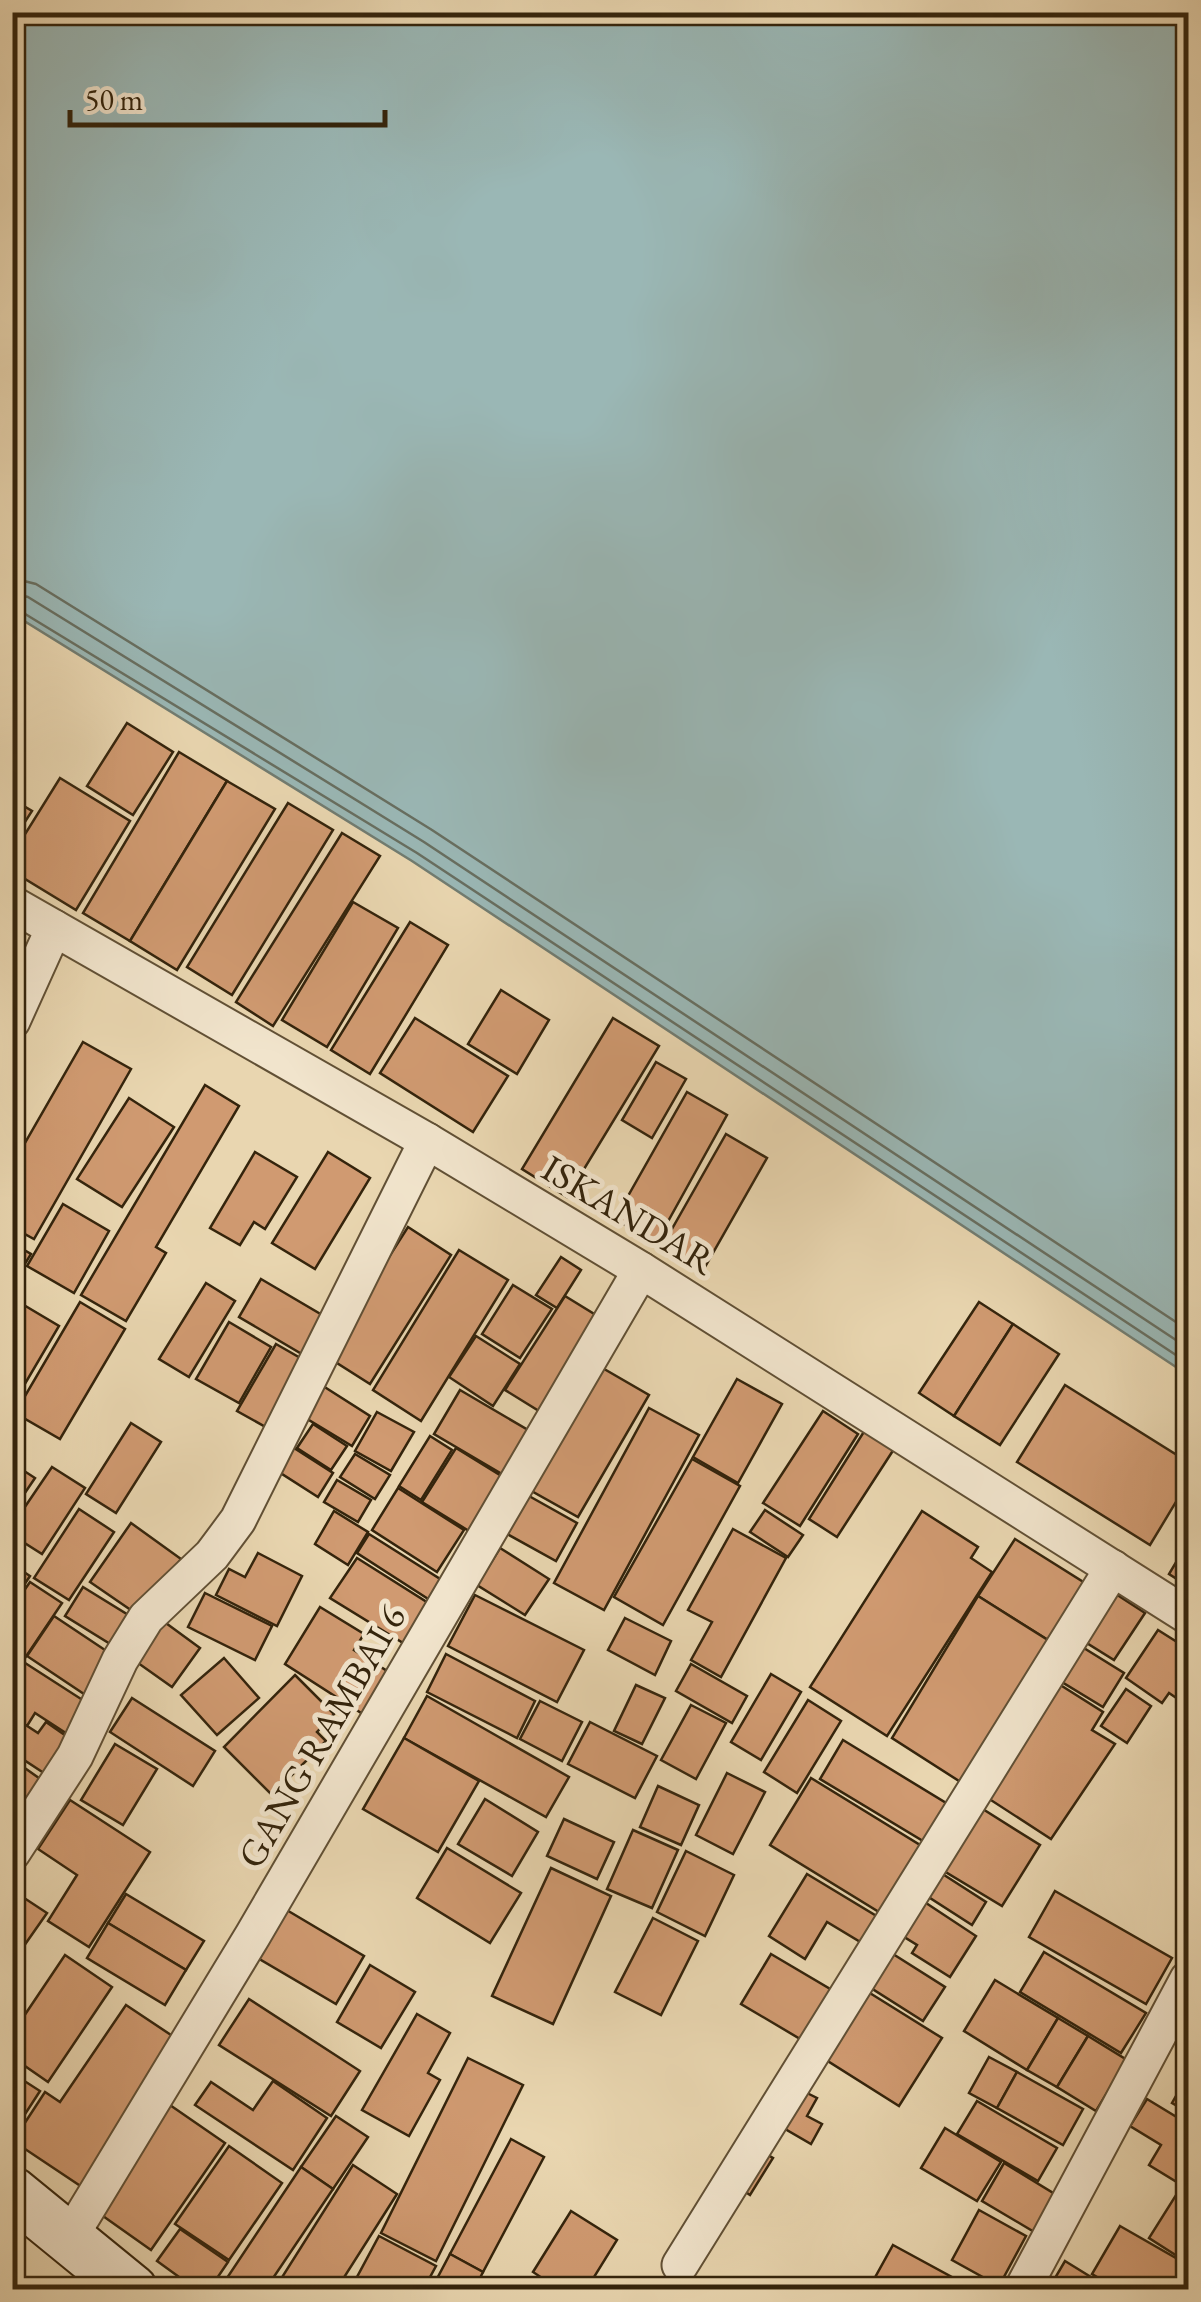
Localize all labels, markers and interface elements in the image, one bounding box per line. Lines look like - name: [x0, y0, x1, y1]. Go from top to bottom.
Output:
- scale bar: [70, 65, 385, 127]
- text: 50 m: [85, 80, 143, 119]
- street label: ISKANDAR: [533, 1143, 725, 1285]
- street label: GANG RAMBAI 6: [226, 1596, 416, 1876]

